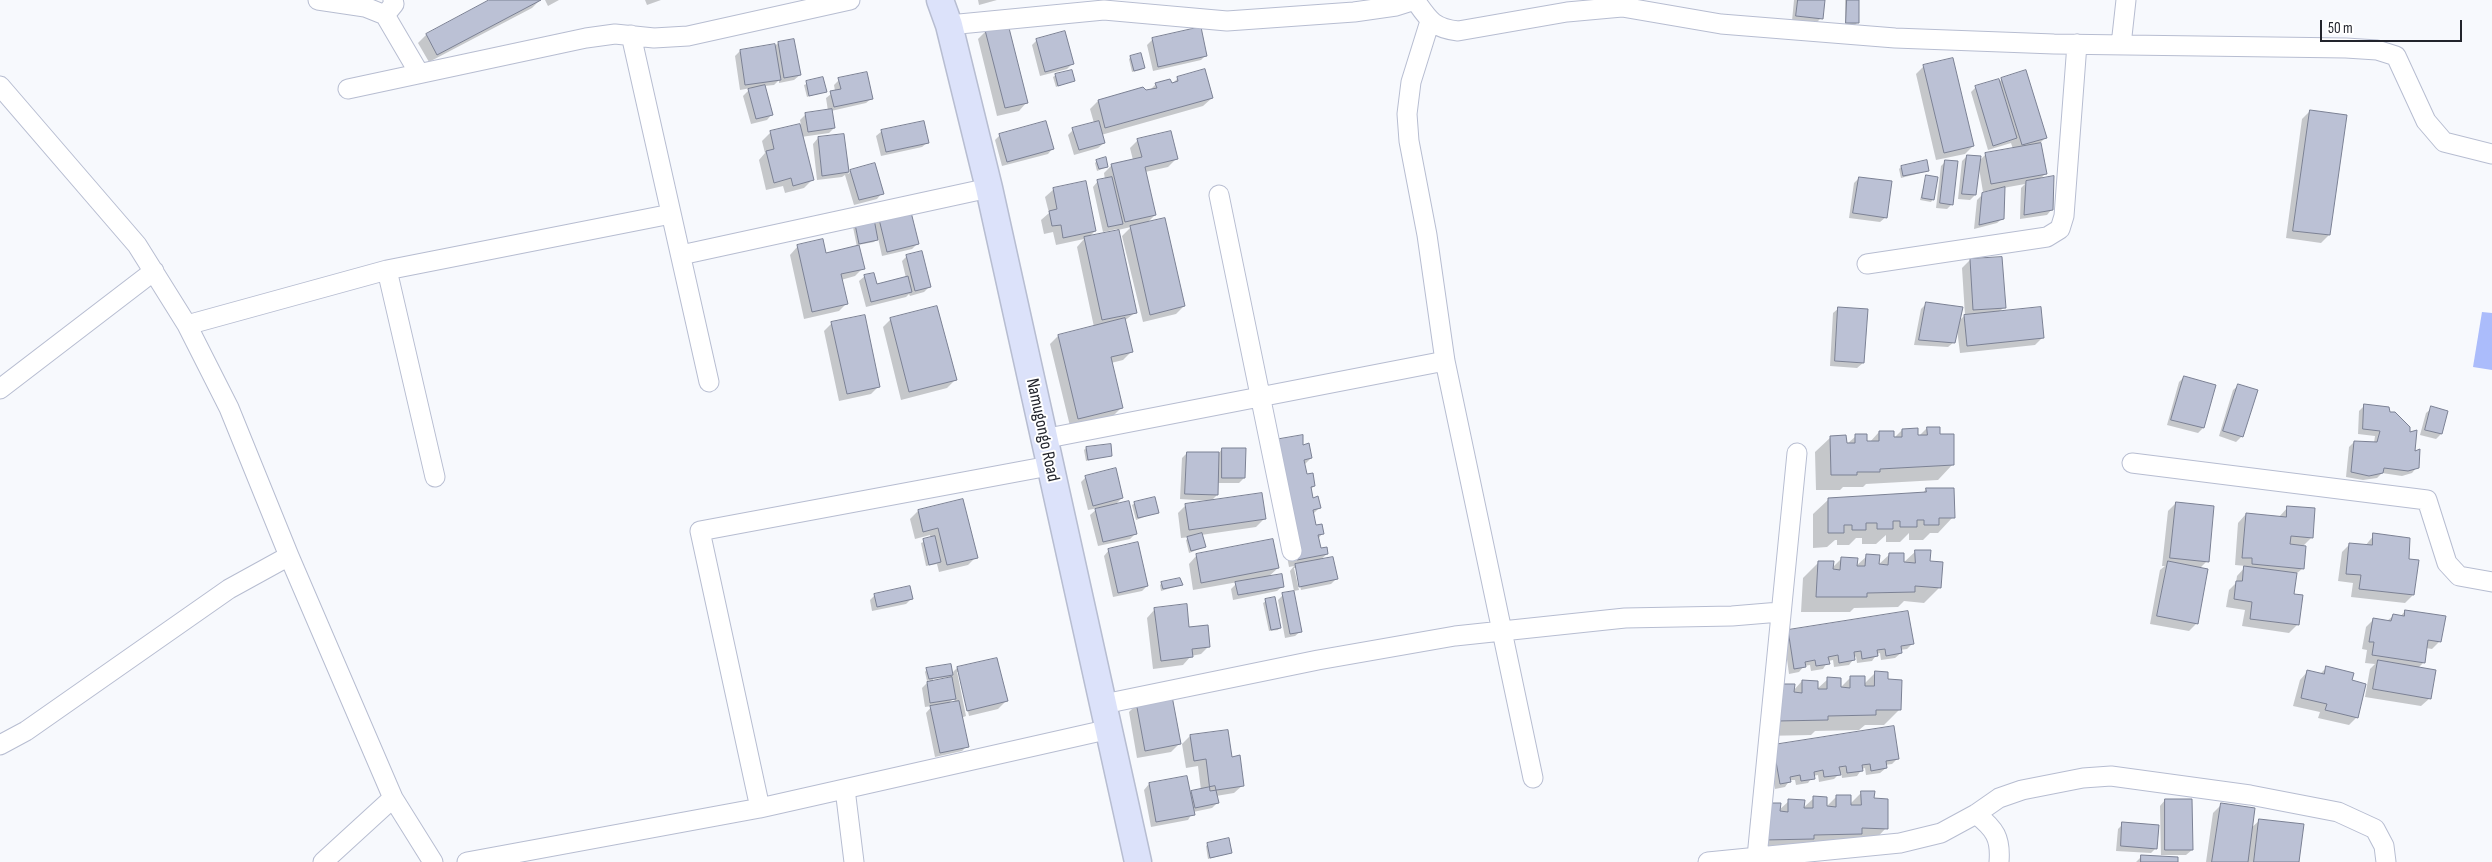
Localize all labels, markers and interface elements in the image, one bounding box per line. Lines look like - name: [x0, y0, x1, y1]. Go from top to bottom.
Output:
- scale bar: [2322, 10, 2464, 42]
- text: 50 m: [2328, 19, 2353, 38]
- street label: Namugongo Road: [1021, 376, 1063, 484]

